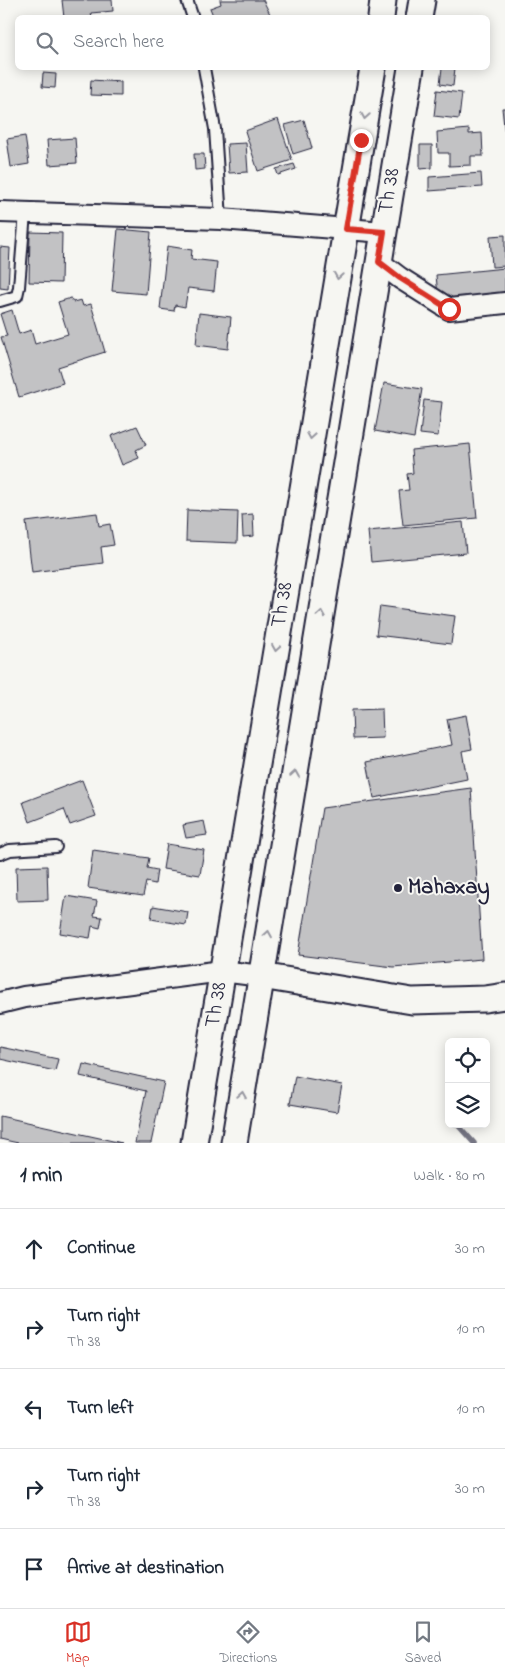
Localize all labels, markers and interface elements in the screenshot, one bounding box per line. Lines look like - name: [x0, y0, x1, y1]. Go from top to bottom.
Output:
- search box: [15, 15, 490, 70]
- icon: search: [33, 29, 61, 57]
- text: Search here: [73, 29, 164, 56]
- one-way arrow: [360, 111, 370, 120]
- route end: [350, 129, 373, 152]
- street label: Th 38: [371, 166, 409, 216]
- one-way arrow: [333, 272, 344, 280]
- route start: [438, 298, 461, 321]
- one-way arrow: [307, 432, 317, 441]
- street label: Th 38: [264, 580, 302, 630]
- one-way arrow: [316, 610, 326, 618]
- one-way arrow: [272, 644, 282, 653]
- one-way arrow: [289, 770, 299, 779]
- place label: Mahaxay: [408, 872, 490, 905]
- marker: Mahaxay: [392, 882, 404, 894]
- one-way arrow: [263, 930, 273, 939]
- street label: Th 38: [198, 980, 236, 1030]
- map controls: [445, 1038, 490, 1128]
- button: locate: [445, 1038, 490, 1083]
- button: layers: [445, 1083, 490, 1128]
- one-way arrow: [236, 1091, 247, 1099]
- text: 1 min: [20, 1161, 62, 1191]
- text: Walk · 80 m: [414, 1164, 485, 1188]
- icon: ahead: [20, 1235, 48, 1263]
- text: Continue: [67, 1235, 135, 1262]
- text: 30 m: [455, 1237, 485, 1261]
- text: Turn right: [67, 1303, 140, 1330]
- icon: right: [20, 1315, 48, 1343]
- text: 10 m: [457, 1317, 485, 1341]
- text: Th 38: [67, 1330, 100, 1354]
- icon: left: [20, 1395, 48, 1423]
- text: Turn left: [67, 1395, 134, 1422]
- text: 10 m: [457, 1397, 485, 1421]
- text: Turn right: [67, 1463, 140, 1490]
- icon: right: [20, 1475, 48, 1503]
- text: 30 m: [455, 1477, 485, 1501]
- text: Th 38: [67, 1490, 100, 1514]
- icon: arrive: [20, 1555, 48, 1583]
- text: Arrive at destination: [67, 1555, 224, 1582]
- tab: Map: [64, 1618, 92, 1669]
- tab: Directions: [219, 1618, 277, 1669]
- tab: Saved: [405, 1618, 441, 1669]

